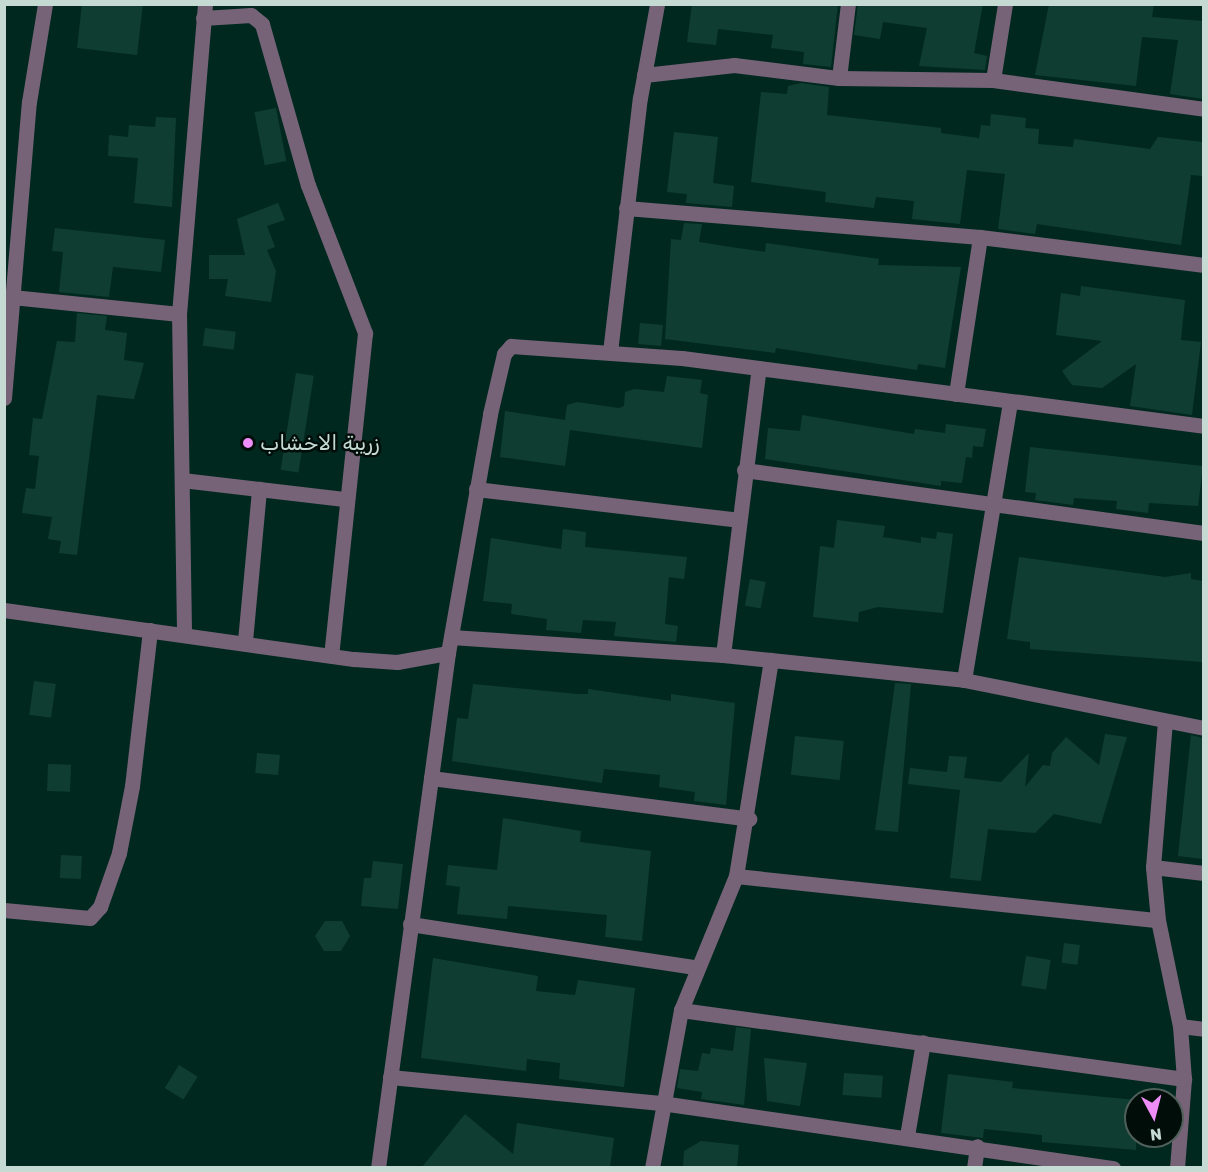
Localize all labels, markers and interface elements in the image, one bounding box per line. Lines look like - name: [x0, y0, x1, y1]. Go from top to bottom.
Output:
- place label: زريبة الاخشاب: [260, 430, 380, 456]
- marker: زريبة الاخشاب: [241, 436, 255, 450]
- north arrow: [1124, 1088, 1184, 1148]
- text: N: [1149, 1124, 1163, 1145]

